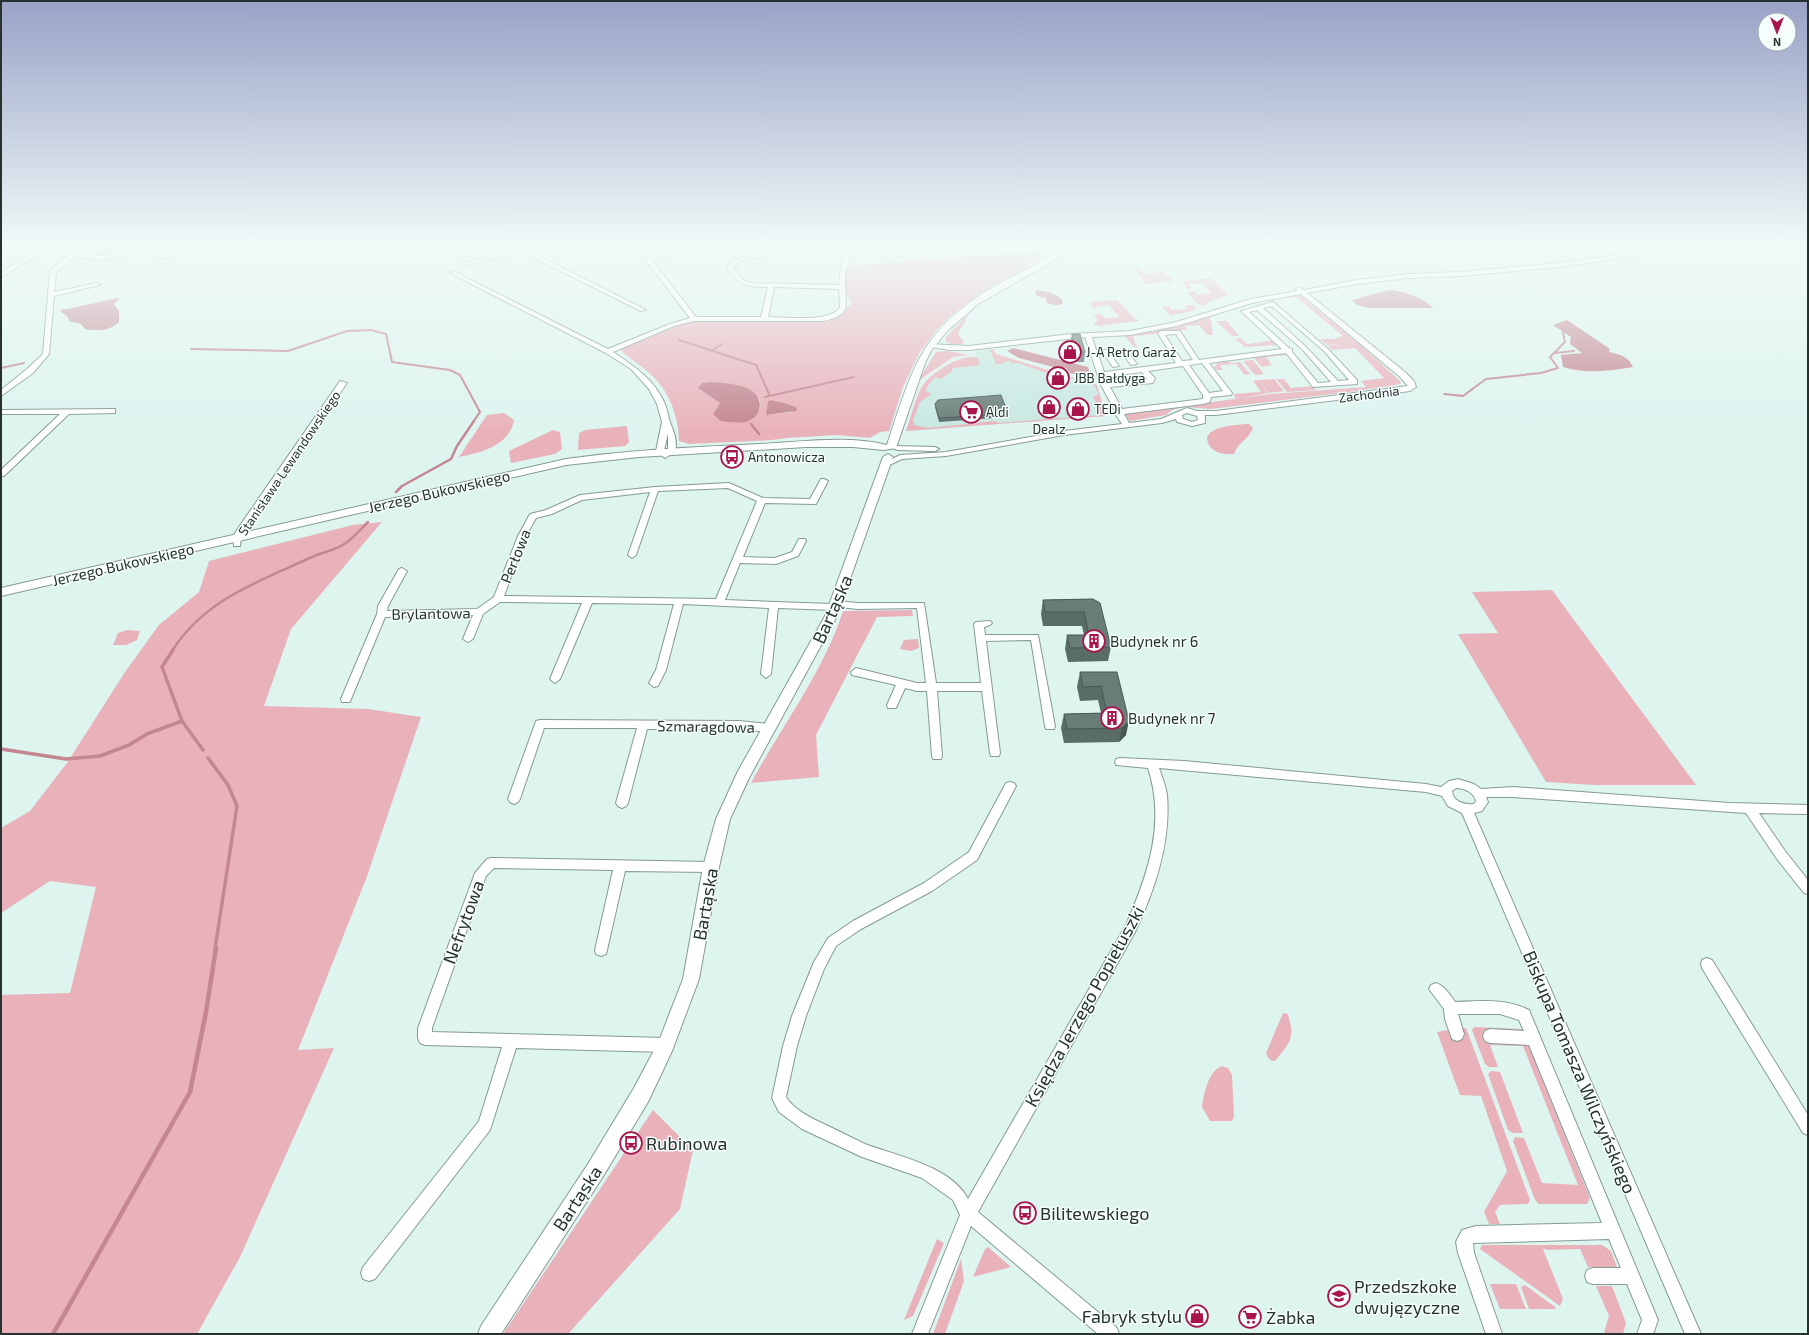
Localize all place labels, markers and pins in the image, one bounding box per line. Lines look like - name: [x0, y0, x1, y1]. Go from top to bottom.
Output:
- shop icon: J-A Retro Garaż: [1057, 339, 1083, 365]
- place label: J-A Retro Garaż: [1086, 344, 1176, 360]
- shop icon: JBB Bałdyga: [1045, 365, 1071, 391]
- place label: JBB Bałdyga: [1074, 370, 1146, 386]
- shop icon: Dealz: [1036, 394, 1062, 420]
- shop icon: TEDi: [1065, 396, 1091, 422]
- supermarket icon: Aldi: [958, 399, 984, 425]
- place label: TEDi: [1094, 401, 1121, 417]
- place label: Aldi: [986, 404, 1009, 420]
- place label: Dealz: [1032, 421, 1066, 437]
- bus stop icon: Antonowicza: [719, 444, 745, 470]
- place label: Antonowicza: [748, 449, 825, 465]
- building icon: Budynek nr 6: [1081, 628, 1107, 654]
- place label: Budynek nr 6: [1110, 632, 1198, 650]
- building icon: Budynek nr 7: [1099, 705, 1125, 731]
- place label: Budynek nr 7: [1128, 709, 1216, 727]
- bus stop icon: Rubinowa: [618, 1130, 644, 1156]
- place label: Rubinowa: [646, 1132, 727, 1154]
- bus stop icon: Bilitewskiego: [1012, 1200, 1038, 1226]
- place label: Bilitewskiego: [1040, 1202, 1149, 1224]
- place label: Przedszkoke dwujęzyczne: [1354, 1275, 1460, 1318]
- school or university icon: Przedszkoke dwujęzyczne: [1326, 1283, 1352, 1309]
- shop icon: Fabryk stylu: [1184, 1303, 1210, 1329]
- supermarket icon: Żabka: [1237, 1304, 1263, 1330]
- place label: Fabryk stylu: [1082, 1305, 1182, 1327]
- place label: Żabka: [1266, 1306, 1315, 1328]

